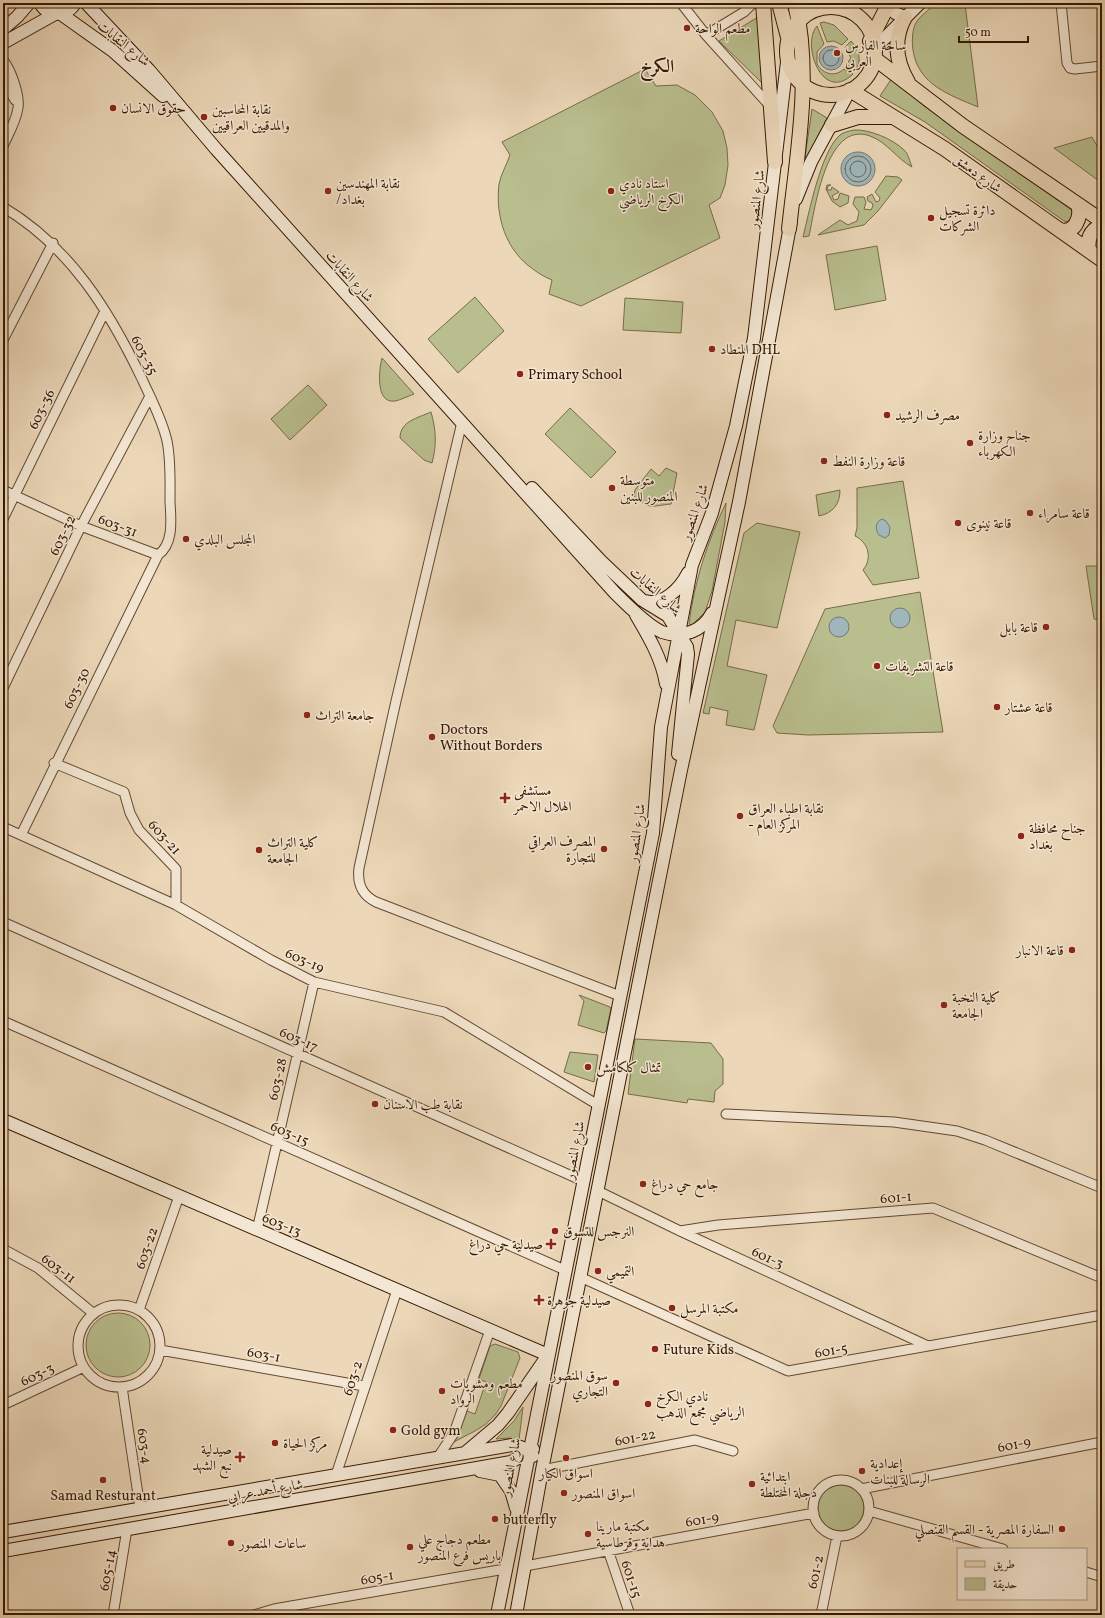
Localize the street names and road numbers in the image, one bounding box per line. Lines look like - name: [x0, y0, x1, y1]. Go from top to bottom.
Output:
- street label: شارع النقابات: [92, 17, 154, 72]
- street label: شارع دمشق: [949, 150, 1005, 199]
- street label: شارع المنصور: [744, 169, 772, 232]
- street label: شارع النقابات: [320, 247, 377, 308]
- street label: 603-35: [126, 333, 162, 379]
- street label: 603-36: [25, 386, 60, 433]
- street label: شارع المنصور: [676, 481, 715, 546]
- street label: 603-31: [95, 510, 140, 543]
- street label: 603-32: [45, 512, 81, 559]
- street label: شارع النقابات: [624, 563, 685, 620]
- street label: 603-30: [59, 665, 95, 712]
- street label: شارع المنصور: [624, 803, 652, 866]
- street label: 603-21: [143, 816, 185, 860]
- street label: 603-19: [282, 944, 327, 978]
- street label: 603-17: [276, 1023, 321, 1057]
- street label: 603-28: [264, 1056, 293, 1102]
- street label: 603-15: [267, 1117, 312, 1151]
- street label: شارع المنصور: [560, 1119, 591, 1183]
- street label: 601-1: [879, 1188, 913, 1209]
- street label: 603-13: [259, 1209, 304, 1242]
- street label: 603-22: [131, 1225, 163, 1272]
- street label: 601-3: [748, 1243, 787, 1274]
- street label: 603-11: [37, 1250, 79, 1289]
- street label: 601-5: [813, 1339, 849, 1364]
- street label: 603-1: [246, 1343, 282, 1368]
- street label: 603-3: [18, 1359, 58, 1392]
- street label: 603-2: [339, 1359, 368, 1398]
- street label: 601-22: [613, 1425, 657, 1452]
- street label: 603-4: [132, 1427, 155, 1465]
- street label: 601-9: [996, 1433, 1033, 1458]
- street label: شارع المنصور: [496, 1436, 527, 1500]
- street label: شارع أحمد عرابي: [226, 1473, 305, 1508]
- street label: 601-9: [684, 1508, 720, 1533]
- street label: 605-14: [95, 1548, 121, 1592]
- street label: 601-2: [804, 1554, 829, 1591]
- street label: 601-15: [616, 1558, 646, 1601]
- street label: 605-1: [359, 1566, 395, 1591]

